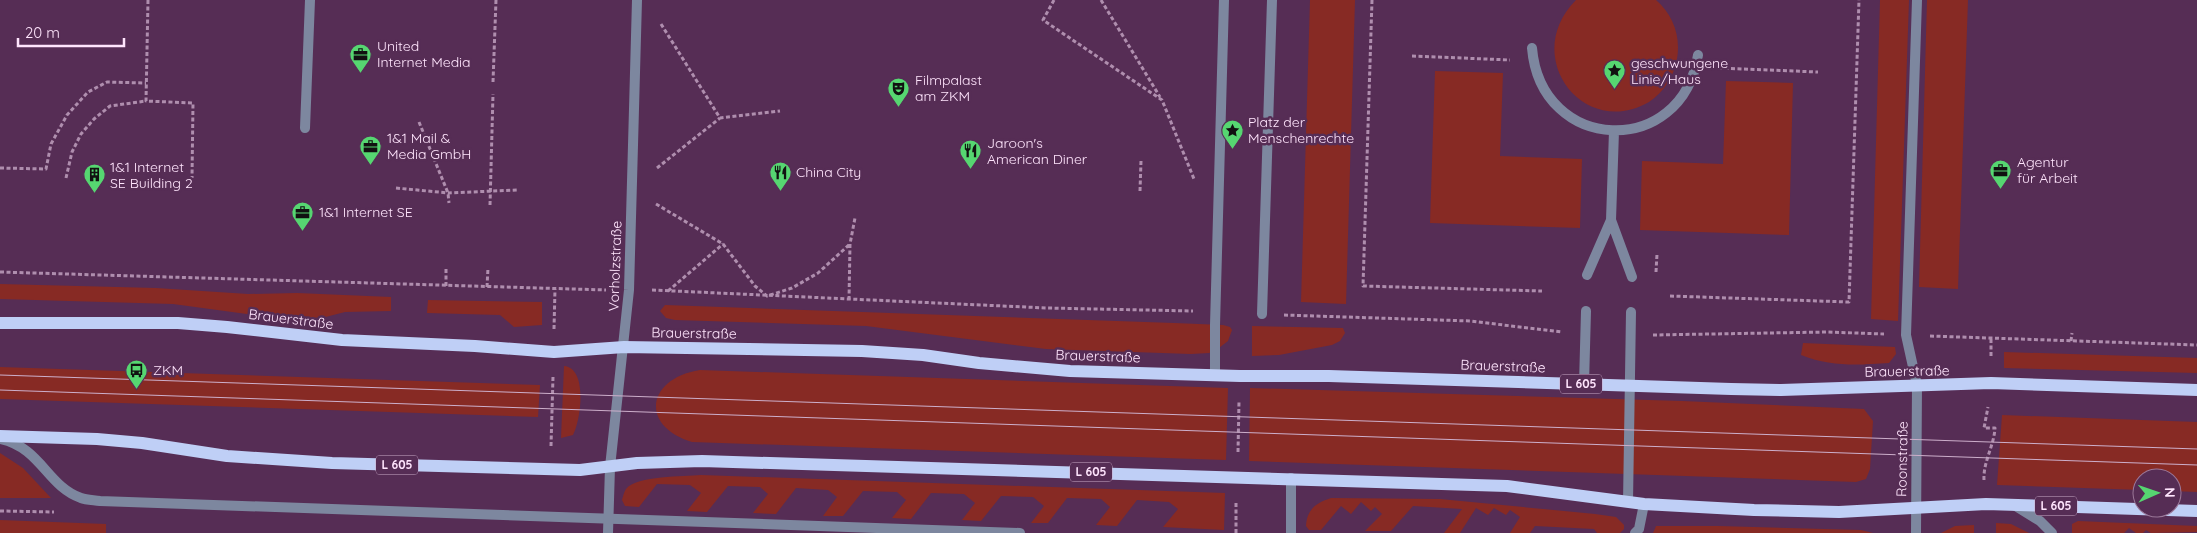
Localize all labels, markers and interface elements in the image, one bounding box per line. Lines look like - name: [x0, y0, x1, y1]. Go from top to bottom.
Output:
- scale bar: [18, 15, 124, 47]
- text: 20 m: [25, 23, 60, 42]
- place label: United Internet Media: [377, 37, 471, 71]
- office icon: United Internet Media: [349, 42, 373, 73]
- place label: geschwungene Linie/Haus: [1631, 54, 1728, 88]
- place icon: geschwungene Linie/Haus: [1603, 59, 1627, 90]
- place label: Filmpalast am ZKM: [915, 71, 982, 105]
- theatre icon: Filmpalast am ZKM: [887, 76, 911, 107]
- place label: Platz der Menschenrechte: [1248, 113, 1354, 147]
- place icon: Platz der Menschenrechte: [1220, 118, 1244, 149]
- place label: 1&1 Mail & Media GmbH: [387, 129, 471, 163]
- office icon: 1&1 Mail & Media GmbH: [359, 134, 383, 165]
- place label: Jaroon's American Diner: [987, 134, 1088, 168]
- restaurant icon: Jaroon's American Diner: [959, 139, 983, 170]
- place label: Agentur für Arbeit: [2017, 153, 2078, 187]
- place label: 1&1 Internet SE Building 2: [110, 158, 193, 192]
- office icon: Agentur für Arbeit: [1989, 158, 2013, 189]
- restaurant icon: China City: [768, 160, 792, 191]
- building icon: 1&1 Internet SE Building 2: [82, 163, 106, 194]
- place label: China City: [796, 163, 861, 181]
- office icon: 1&1 Internet SE: [291, 200, 315, 231]
- place label: 1&1 Internet SE: [319, 203, 413, 221]
- street label: Vorholzstraße: [604, 220, 626, 312]
- street label: Brauerstraße: [248, 305, 335, 333]
- street label: Brauerstraße: [651, 323, 737, 343]
- street label: Brauerstraße: [1055, 346, 1141, 366]
- street label: Brauerstraße: [1460, 356, 1546, 376]
- bus stop icon: ZKM: [125, 358, 149, 389]
- place label: ZKM: [153, 361, 183, 379]
- street label: Brauerstraße: [1864, 361, 1950, 381]
- road number: L 605: [1560, 374, 1602, 394]
- street label: Roonstraße: [1892, 421, 1912, 497]
- road number: L 605: [376, 456, 418, 474]
- road number: L 605: [1070, 462, 1112, 482]
- north arrow: [2132, 468, 2182, 518]
- text: N: [2161, 487, 2179, 498]
- road number: L 605: [2035, 496, 2077, 516]

